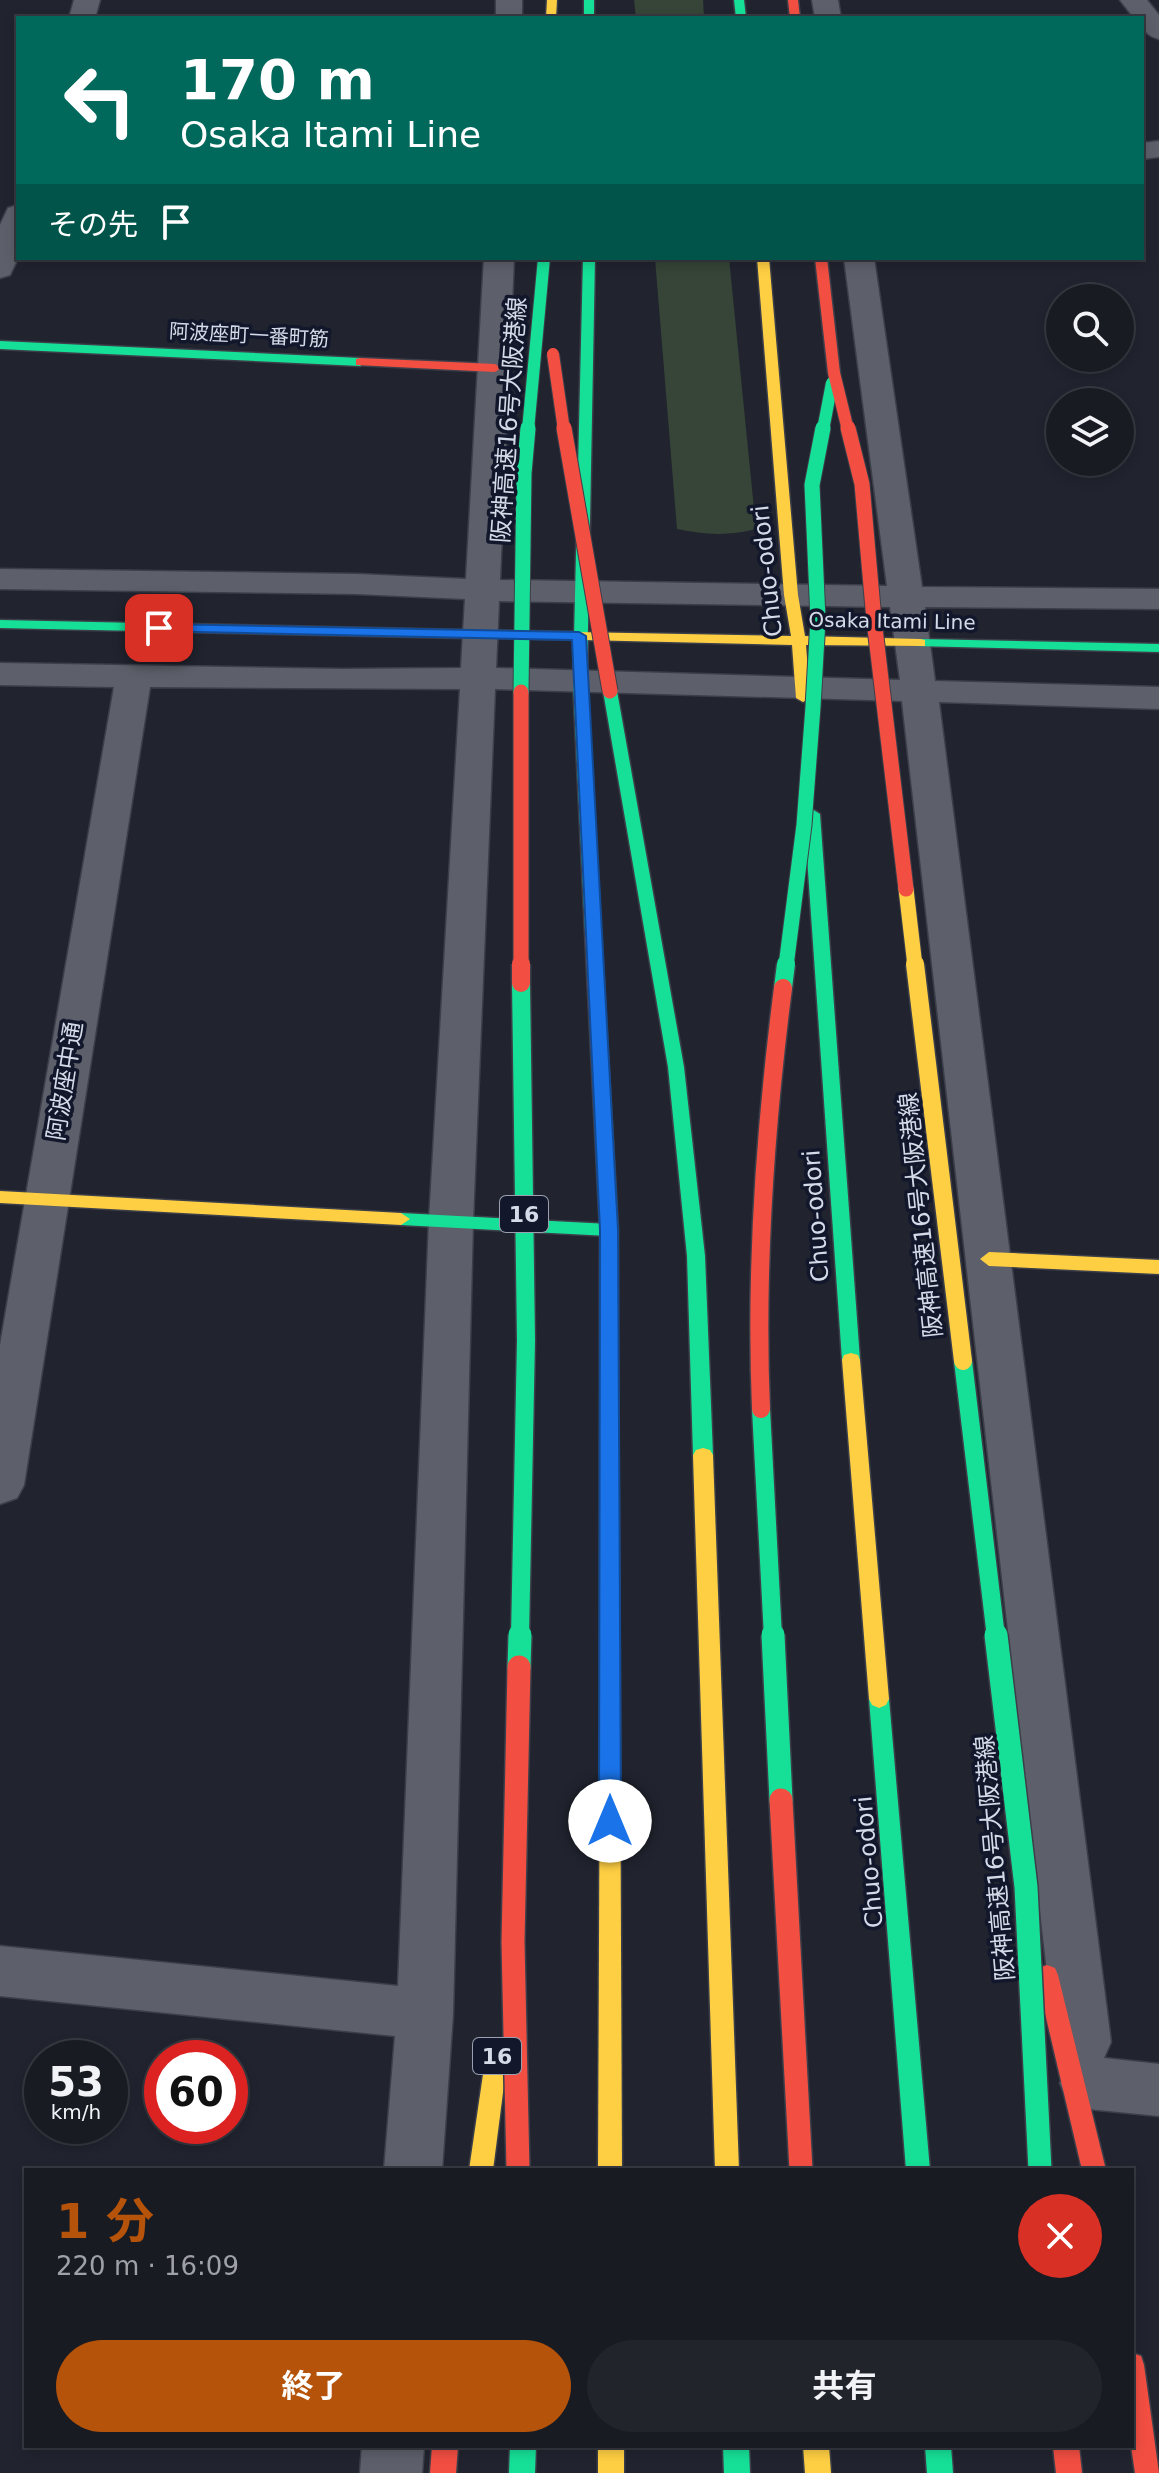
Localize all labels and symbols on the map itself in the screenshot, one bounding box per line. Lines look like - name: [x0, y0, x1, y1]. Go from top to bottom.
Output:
- street label: 阪神高速16号大阪港線: [486, 296, 532, 544]
- street label: 阿波座町一番町筋: [168, 319, 330, 351]
- street label: Chuo-odori: [746, 504, 788, 638]
- pin: [125, 594, 193, 662]
- street label: Osaka Itami Line: [808, 608, 976, 634]
- street label: 阿波座中通: [42, 1020, 88, 1142]
- street label: 阪神高速16号大阪港線: [894, 1091, 948, 1339]
- street label: Chuo-odori: [797, 1149, 835, 1283]
- road number: 16: [500, 1196, 548, 1232]
- street label: 阪神高速16号大阪港線: [970, 1734, 1020, 1982]
- position arrow: [568, 1779, 652, 1863]
- street label: Chuo-odori: [849, 1795, 889, 1929]
- road number: 16: [473, 2038, 521, 2074]
- speed limit sign: 60: [144, 2040, 248, 2144]

